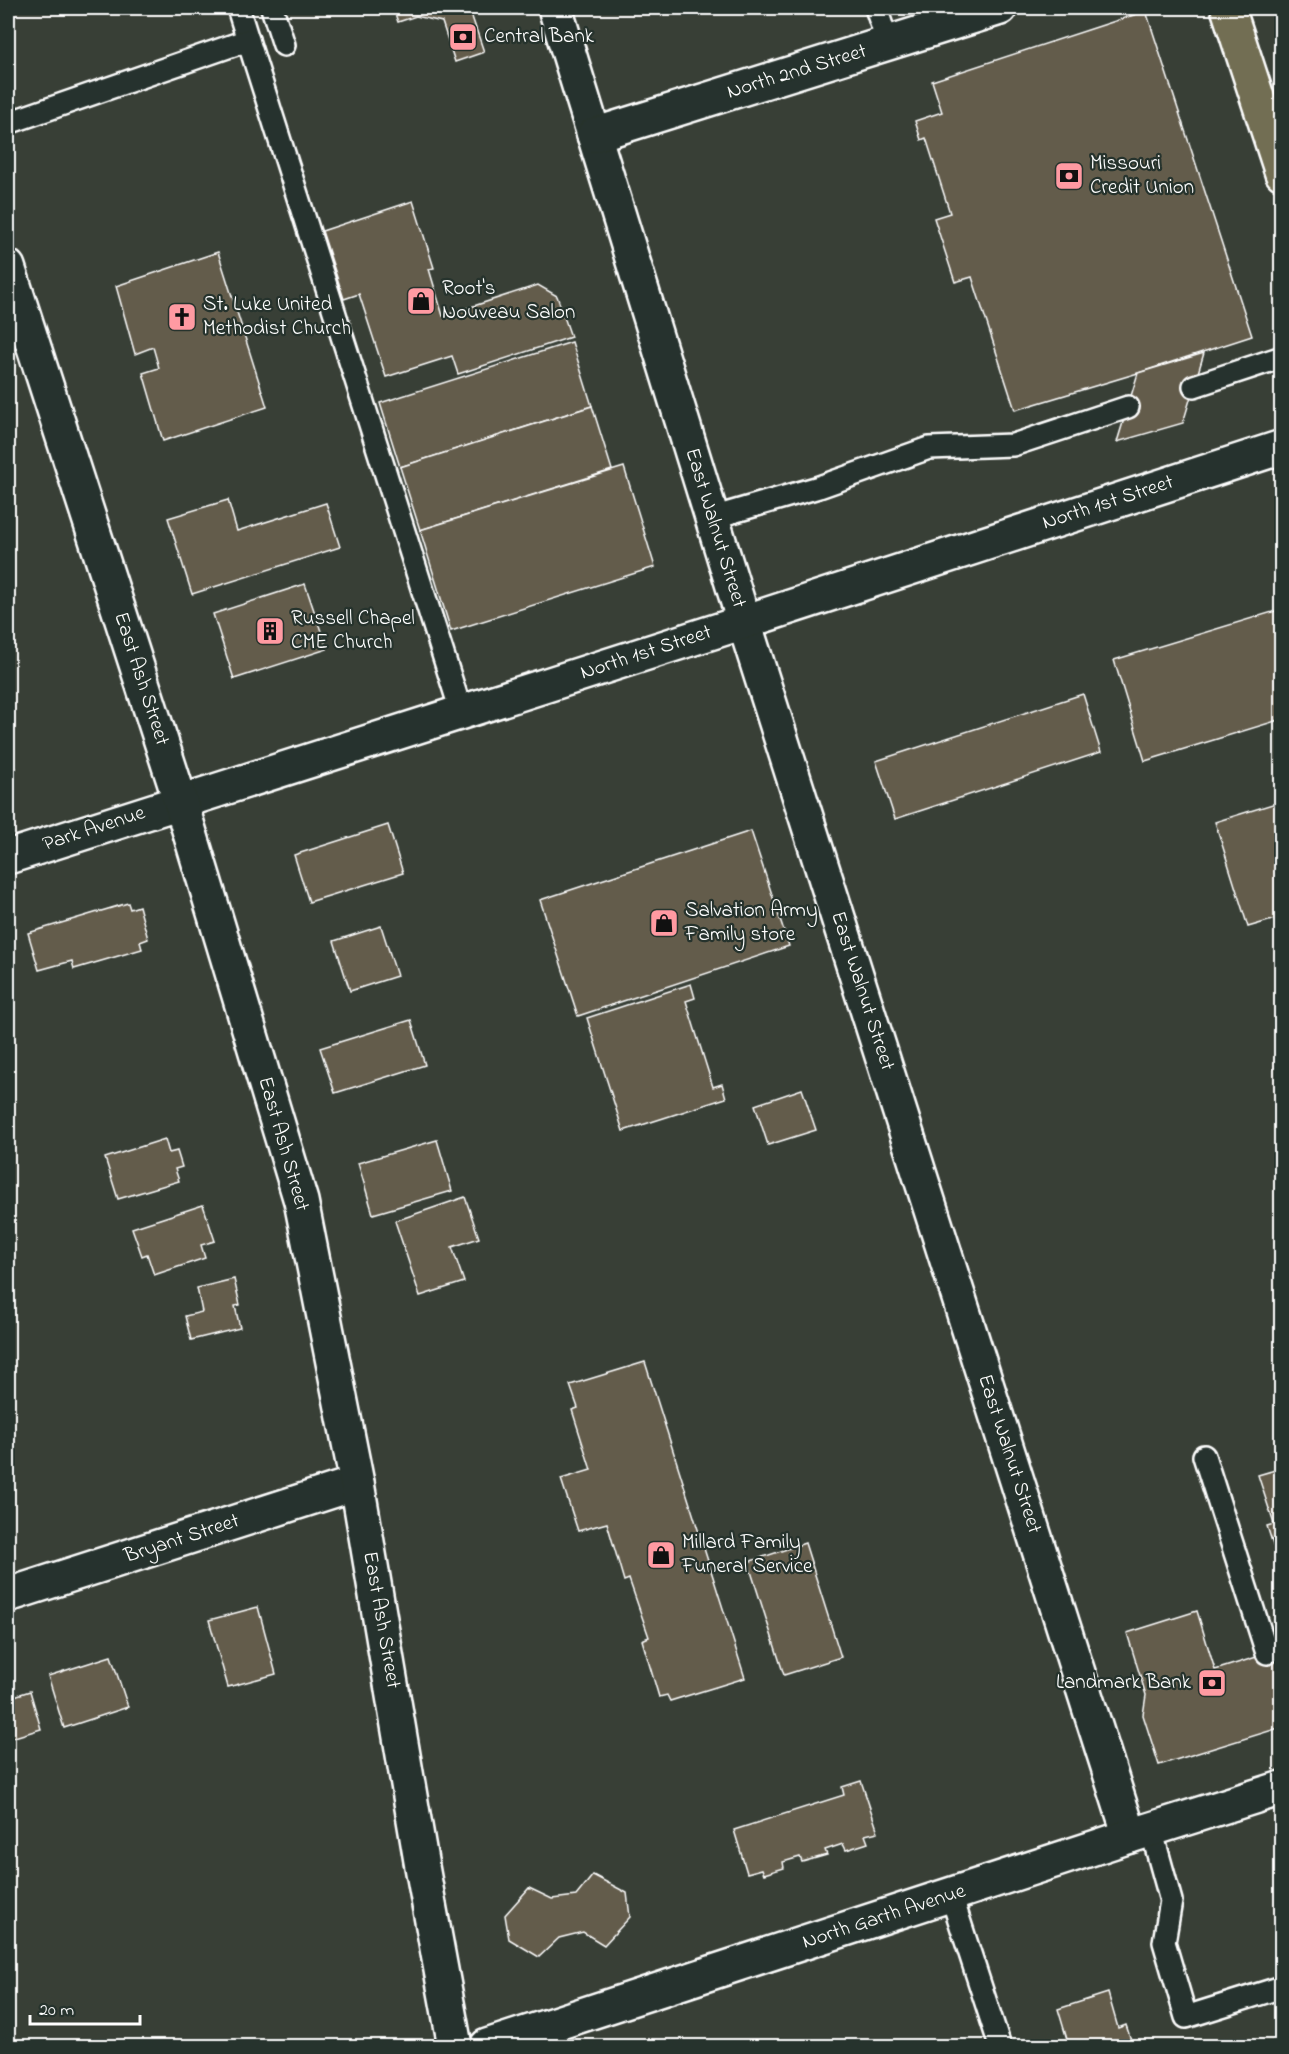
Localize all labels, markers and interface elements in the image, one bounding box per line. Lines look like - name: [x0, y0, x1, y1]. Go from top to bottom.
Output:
- bank icon: Central Bank: [447, 21, 479, 53]
- place label: Central Bank: [484, 22, 595, 52]
- street label: North 2nd Street: [723, 37, 871, 107]
- place label: Missouri Credit Union: [1090, 149, 1194, 203]
- bank icon: Missouri Credit Union: [1053, 160, 1085, 192]
- place label: Root's Nouveau Salon: [442, 274, 575, 328]
- shop icon: Root's Nouveau Salon: [405, 285, 437, 317]
- place label: St. Luke United Methodist Church: [203, 290, 351, 344]
- church icon: St. Luke United Methodist Church: [166, 301, 198, 333]
- street label: East Walnut Street: [676, 444, 754, 612]
- street label: North 1st Street: [1038, 468, 1178, 538]
- place label: Russell Chapel CME Church: [291, 604, 415, 658]
- street label: East Ash Street: [105, 608, 177, 750]
- building icon: Russell Chapel CME Church: [254, 615, 286, 647]
- street label: North 1st Street: [576, 618, 716, 688]
- street label: Park Avenue: [39, 798, 150, 860]
- place label: Salvation Army Family store: [684, 896, 818, 952]
- shop icon: Salvation Army Family store: [648, 907, 680, 939]
- street label: East Walnut Street: [822, 908, 902, 1074]
- street label: East Ash Street: [249, 1073, 317, 1215]
- street label: East Walnut Street: [969, 1371, 1049, 1537]
- street label: Bryant Street: [120, 1506, 244, 1574]
- place label: Millard Family Funeral Service: [681, 1528, 813, 1582]
- shop icon: Millard Family Funeral Service: [645, 1539, 677, 1571]
- street label: East Ash Street: [354, 1549, 408, 1691]
- bank icon: Landmark Bank: [1196, 1667, 1228, 1699]
- place label: Landmark Bank: [1056, 1668, 1192, 1698]
- street label: North Garth Avenue: [799, 1876, 970, 1958]
- scale bar: [30, 1988, 140, 2026]
- text: 20 m: [39, 1998, 74, 2024]

